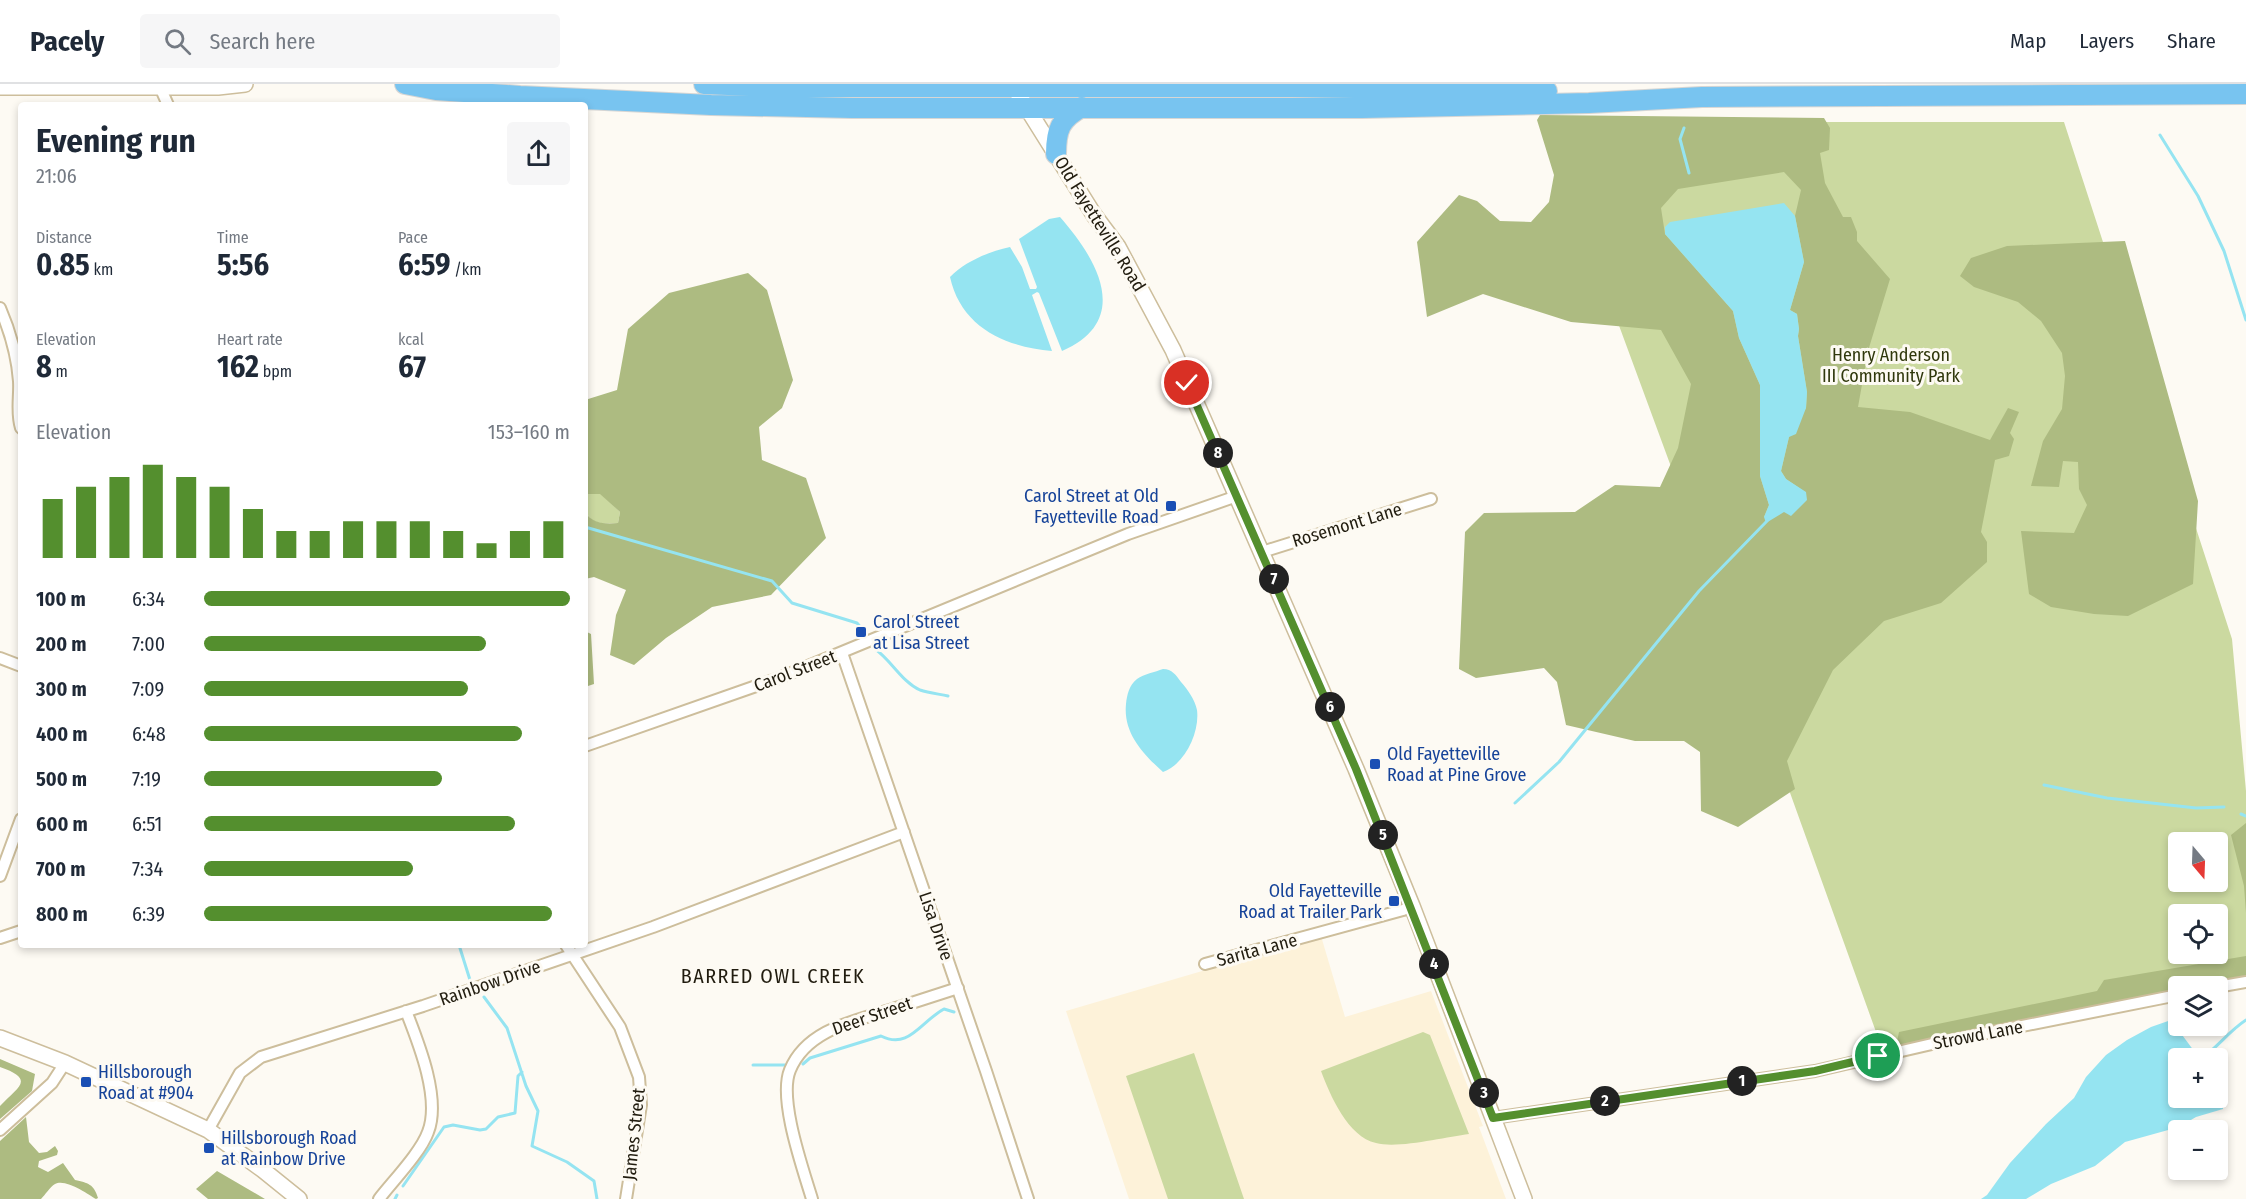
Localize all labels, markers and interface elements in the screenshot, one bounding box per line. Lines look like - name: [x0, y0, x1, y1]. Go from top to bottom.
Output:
- search box: [140, 14, 560, 68]
- text: Pacely: [30, 25, 104, 58]
- icon: search: [161, 25, 194, 58]
- text: Search here: [209, 28, 315, 55]
- text: Map: [2010, 28, 2046, 54]
- text: Layers: [2079, 28, 2134, 54]
- text: Share: [2167, 28, 2216, 54]
- text: Evening run: [36, 121, 196, 161]
- button: share: [507, 122, 570, 185]
- street label: Old Fayetteville Road: [1050, 153, 1150, 295]
- text: 21:06: [36, 164, 77, 188]
- text: Distance: [36, 228, 92, 247]
- text: Time: [217, 228, 249, 247]
- text: Pace: [398, 228, 428, 247]
- text: 0.85: [36, 247, 90, 283]
- text: 5:56: [217, 247, 269, 283]
- text: 6:59: [398, 247, 451, 283]
- text: km: [90, 260, 113, 279]
- text: /km: [451, 260, 482, 279]
- text: Elevation: [36, 330, 96, 349]
- text: Heart rate: [217, 330, 283, 349]
- text: kcal: [398, 330, 424, 349]
- park label: Henry Anderson III Community Park: [1822, 344, 1961, 387]
- text: 8: [36, 349, 52, 385]
- text: 162: [217, 349, 259, 385]
- text: 67: [398, 349, 426, 385]
- pin: [1161, 357, 1212, 408]
- text: m: [52, 362, 68, 381]
- text: bpm: [259, 362, 292, 381]
- icon: check: [1170, 366, 1203, 399]
- text: Elevation: [36, 420, 111, 444]
- text: 153–160 m: [488, 420, 570, 444]
- pin: 8: [1203, 438, 1233, 468]
- text: 8: [1214, 443, 1222, 462]
- place label: Carol Street at Old Fayetteville Road: [1024, 485, 1159, 528]
- street label: Rosemont Lane: [1289, 498, 1405, 552]
- marker: Carol Street at Old Fayetteville Road: [1164, 499, 1178, 513]
- pin: 7: [1259, 564, 1289, 594]
- text: 7: [1271, 569, 1277, 588]
- text: 100 m: [36, 587, 86, 611]
- text: 6:34: [132, 587, 165, 611]
- place label: Carol Street at Lisa Street: [873, 611, 969, 654]
- marker: Carol Street at Lisa Street: [854, 625, 868, 639]
- text: 200 m: [36, 632, 87, 656]
- text: 7:00: [132, 632, 165, 656]
- street label: Carol Street: [751, 645, 839, 697]
- text: 300 m: [36, 677, 87, 701]
- text: 7:09: [132, 677, 164, 701]
- pin: 6: [1315, 692, 1345, 722]
- text: 6: [1326, 697, 1334, 716]
- text: 400 m: [36, 722, 88, 746]
- text: 6:48: [132, 722, 166, 746]
- place label: Old Fayetteville Road at Pine Grove: [1387, 743, 1526, 786]
- marker: Old Fayetteville Road at Pine Grove: [1368, 757, 1382, 771]
- text: 500 m: [36, 767, 87, 791]
- text: 7:19: [132, 767, 161, 791]
- text: 600 m: [36, 812, 88, 836]
- text: 6:51: [132, 812, 162, 836]
- pin: 5: [1368, 820, 1398, 850]
- text: 5: [1379, 825, 1387, 844]
- north arrow: [2168, 832, 2228, 892]
- map controls: [2168, 832, 2228, 1180]
- text: 700 m: [36, 857, 86, 881]
- text: 7:34: [132, 857, 163, 881]
- place label: Old Fayetteville Road at Trailer Park: [1239, 880, 1383, 923]
- street label: Lisa Drive: [914, 889, 958, 963]
- marker: Old Fayetteville Road at Trailer Park: [1387, 894, 1401, 908]
- text: 800 m: [36, 902, 88, 926]
- text: 6:39: [132, 902, 165, 926]
- button: locate: [2168, 904, 2228, 964]
- street label: Sarita Lane: [1214, 929, 1300, 971]
- pin: 4: [1419, 949, 1449, 979]
- text: 4: [1430, 954, 1438, 973]
- street label: Rainbow Drive: [436, 955, 544, 1011]
- district label: BARRED OWL CREEK: [681, 964, 865, 988]
- button: layers: [2168, 976, 2228, 1036]
- street label: Deer Street: [829, 992, 915, 1040]
- street label: Strowd Lane: [1931, 1016, 2025, 1054]
- pin: [1852, 1030, 1903, 1081]
- icon: arrive: [1861, 1039, 1894, 1072]
- button: +: [2168, 1048, 2228, 1108]
- place label: Hillsborough Road at #904: [98, 1061, 194, 1104]
- pin: 1: [1727, 1066, 1757, 1096]
- text: 1: [1739, 1071, 1745, 1090]
- marker: Hillsborough Road at #904: [79, 1075, 93, 1089]
- pin: 3: [1469, 1078, 1499, 1108]
- text: 3: [1480, 1083, 1488, 1102]
- pin: 2: [1590, 1086, 1620, 1116]
- street label: James Street: [618, 1087, 650, 1181]
- text: 2: [1601, 1091, 1609, 1110]
- button: −: [2168, 1120, 2228, 1180]
- place label: Hillsborough Road at Rainbow Drive: [221, 1127, 357, 1170]
- marker: Hillsborough Road at Rainbow Drive: [202, 1141, 216, 1155]

